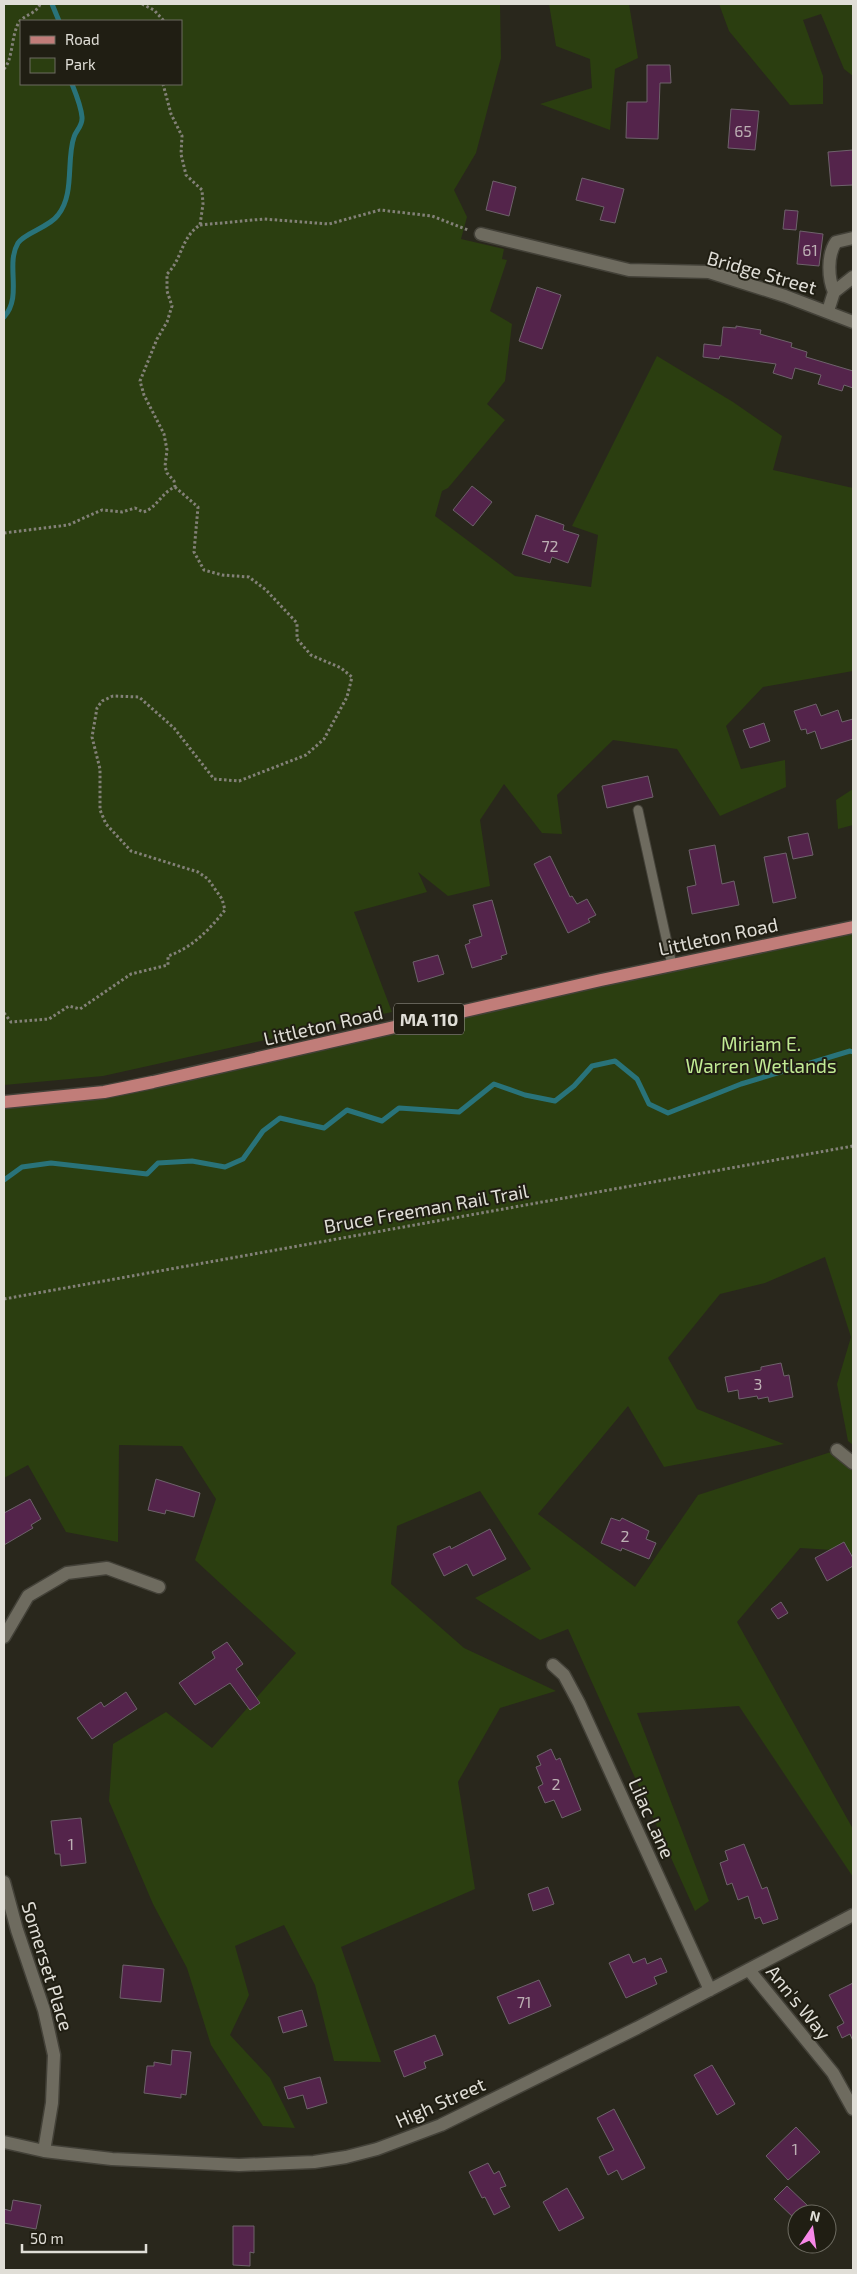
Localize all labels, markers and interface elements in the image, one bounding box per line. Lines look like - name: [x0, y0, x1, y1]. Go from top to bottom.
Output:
- legend: [20, 20, 182, 85]
- text: Road: [65, 30, 100, 48]
- text: Park: [65, 55, 96, 73]
- house number: 65: [734, 121, 752, 140]
- house number: 61: [802, 240, 818, 259]
- street label: Bridge Street: [705, 245, 819, 299]
- house number: 72: [541, 536, 559, 555]
- street label: Littleton Road: [656, 912, 780, 960]
- street label: Littleton Road: [261, 1000, 385, 1050]
- road number: MA 110: [394, 1004, 464, 1034]
- park label: Miriam E. Warren Wetlands: [685, 1032, 837, 1077]
- street label: Bruce Freeman Rail Trail: [322, 1179, 530, 1237]
- house number: 3: [754, 1374, 762, 1393]
- house number: 2: [621, 1526, 630, 1545]
- house number: 2: [552, 1774, 561, 1793]
- street label: Lilac Lane: [624, 1774, 680, 1862]
- house number: 1: [68, 1834, 74, 1853]
- street label: Somerset Place: [17, 1899, 79, 2033]
- street label: Ann's Way: [762, 1960, 836, 2044]
- house number: 71: [517, 1992, 531, 2011]
- street label: High Street: [391, 2072, 489, 2132]
- house number: 1: [792, 2139, 798, 2158]
- north arrow: [787, 2204, 837, 2254]
- text: N: [808, 2206, 822, 2225]
- scale bar: [22, 2222, 146, 2254]
- text: 50 m: [30, 2229, 64, 2247]

